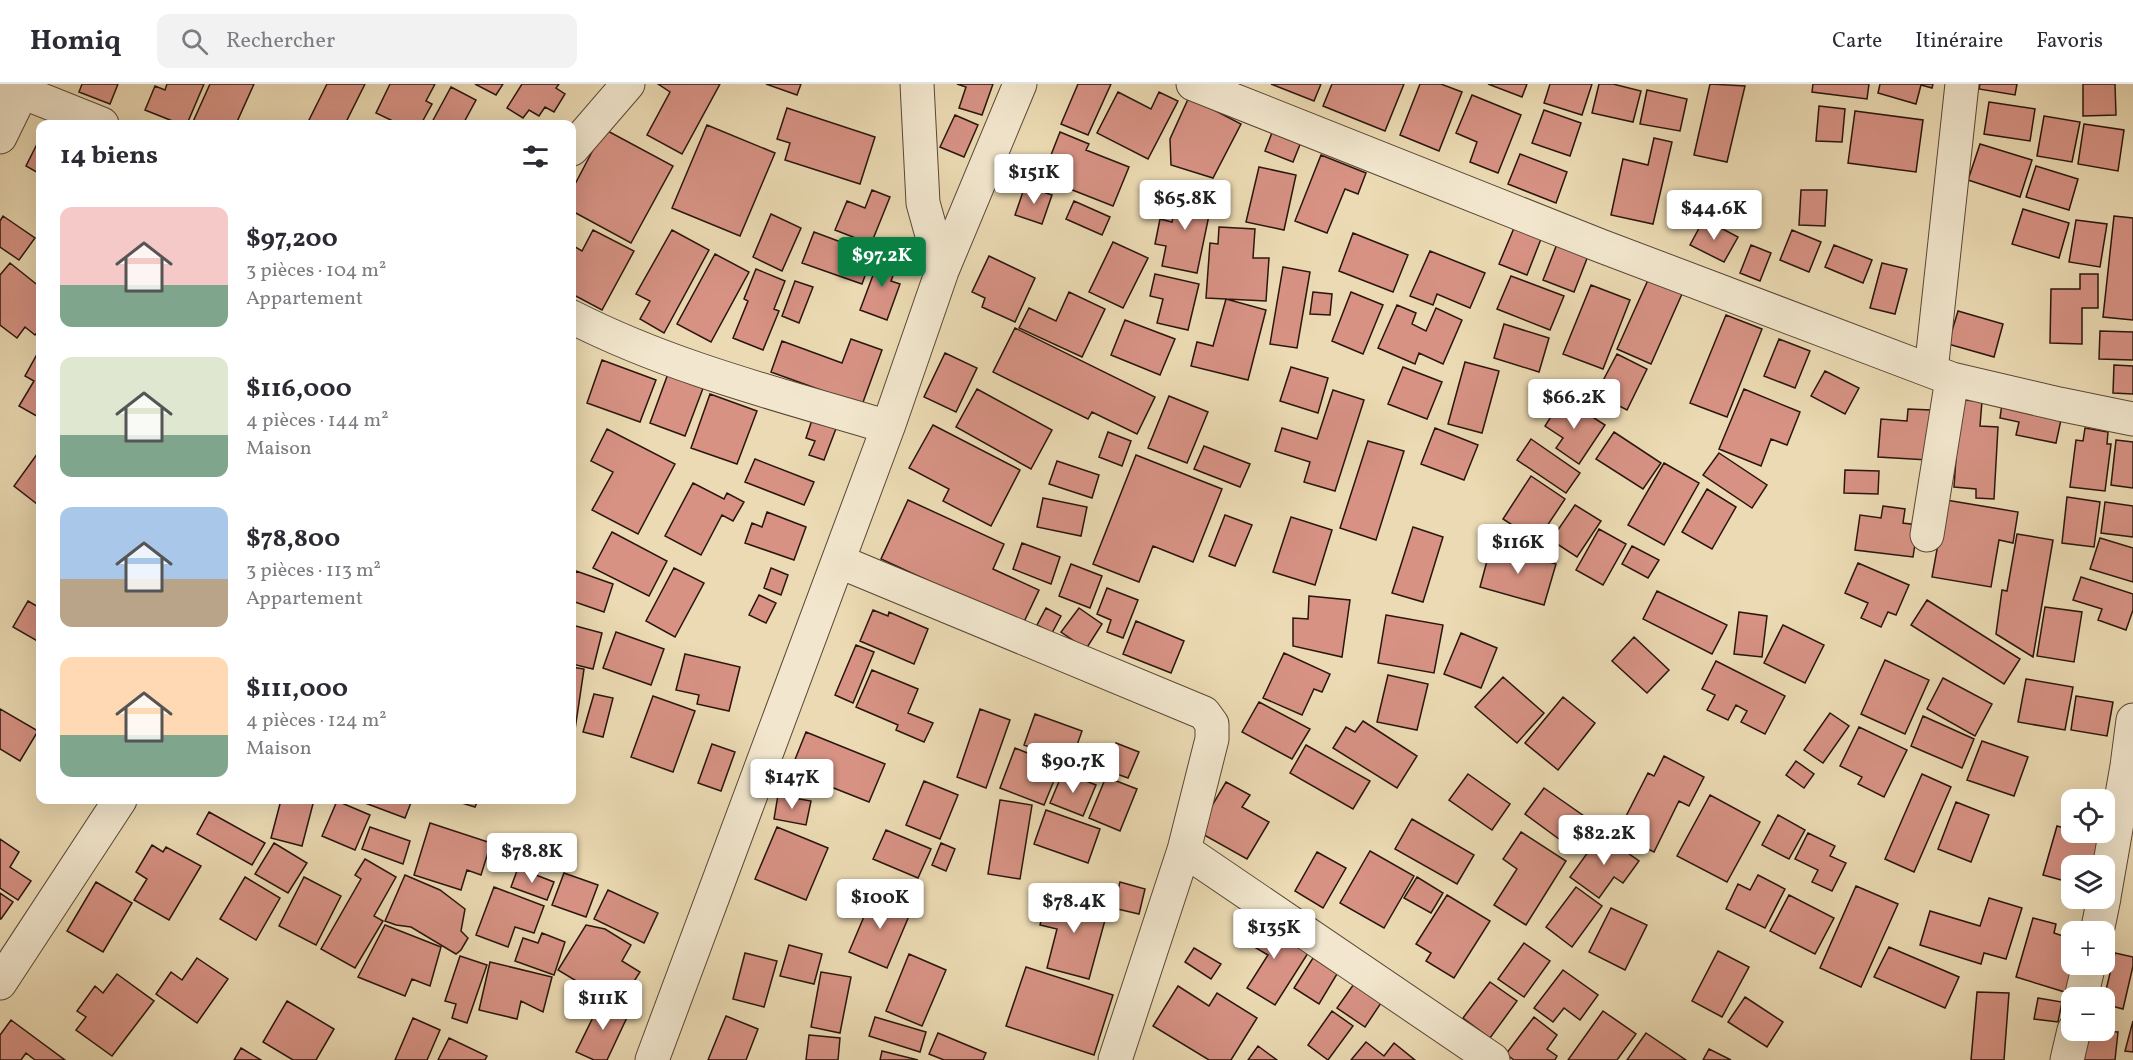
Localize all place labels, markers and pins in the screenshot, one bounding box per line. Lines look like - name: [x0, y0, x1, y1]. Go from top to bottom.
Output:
- pin: $151K: [992, 154, 1076, 205]
- pin: $65.8K: [1136, 180, 1234, 231]
- pin: $44.6K: [1665, 190, 1763, 241]
- pin: $97.2K: [833, 237, 931, 288]
- pin: $66.2K: [1525, 379, 1623, 430]
- pin: $116K: [1476, 524, 1560, 575]
- pin: $90.7K: [1024, 743, 1122, 794]
- pin: $147K: [750, 759, 834, 810]
- pin: $82.2K: [1555, 815, 1653, 866]
- pin: $78.8K: [483, 833, 581, 884]
- pin: $100K: [838, 879, 922, 930]
- pin: $78.4K: [1025, 883, 1123, 934]
- pin: $135K: [1232, 909, 1316, 960]
- pin: $111K: [561, 980, 645, 1031]

